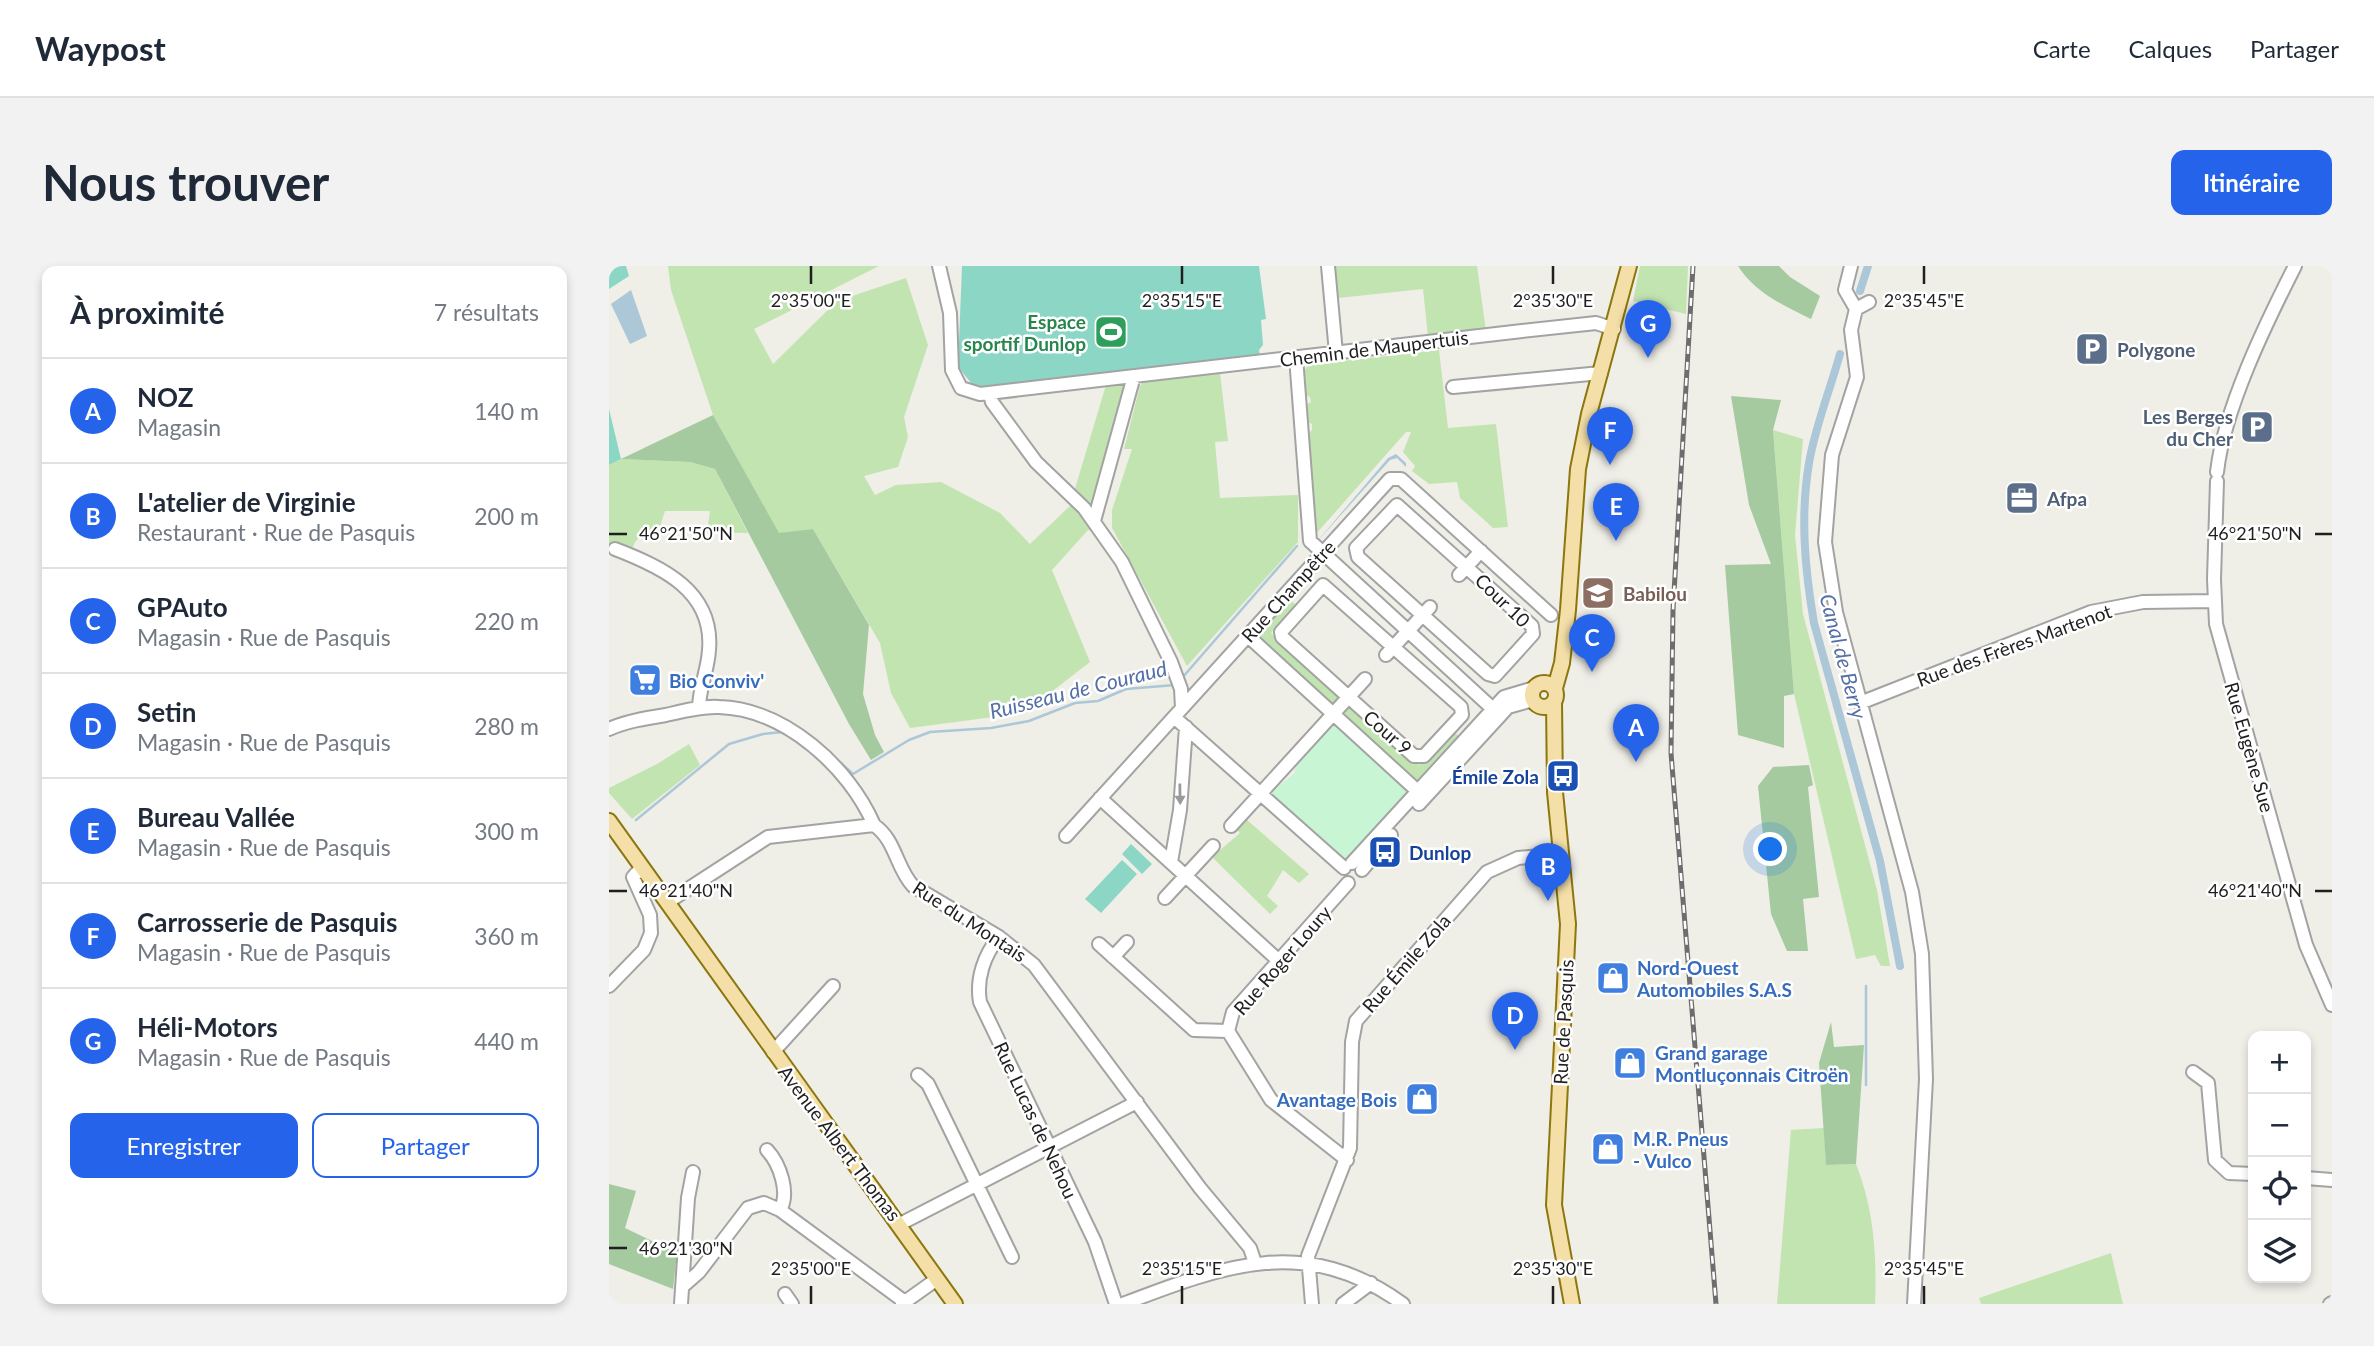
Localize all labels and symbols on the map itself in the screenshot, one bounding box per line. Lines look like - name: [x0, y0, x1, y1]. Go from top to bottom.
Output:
- text: 2°35'00"E: [771, 289, 851, 311]
- text: 2°35'15"E: [1142, 289, 1222, 311]
- text: 2°35'30"E: [1513, 289, 1593, 311]
- text: 2°35'45"E: [1884, 289, 1964, 311]
- pin: G: [1625, 300, 1671, 358]
- place label: Espace sportif Dunlop: [963, 310, 1086, 355]
- sports icon: Espace sportif Dunlop: [1092, 313, 1130, 351]
- street label: Chemin de Maupertuis: [1278, 325, 1470, 371]
- parking icon: Polygone: [2073, 330, 2111, 368]
- place label: Polygone: [2117, 338, 2195, 361]
- place label: Les Berges du Cher: [2143, 405, 2234, 450]
- pin: F: [1587, 407, 1633, 465]
- parking icon: Les Berges du Cher: [2238, 408, 2276, 446]
- office icon: Afpa: [2003, 479, 2041, 517]
- pin: E: [1593, 483, 1639, 541]
- place label: Afpa: [2046, 487, 2087, 510]
- text: 46°21'50"N: [639, 522, 733, 544]
- text: 46°21'50"N: [2208, 522, 2302, 544]
- street label: Rue Champêtre: [1236, 535, 1340, 647]
- street label: Cour 10: [1471, 568, 1535, 632]
- school or university icon: Babilou: [1579, 574, 1617, 612]
- place label: Babilou: [1623, 582, 1687, 605]
- water label: Canal de Berry: [1815, 591, 1873, 722]
- street label: Rue des Frères Martenot: [1914, 599, 2115, 691]
- pin: C: [1569, 614, 1615, 672]
- water label: Ruisseau de Couraud: [987, 655, 1169, 723]
- supermarket icon: Bio Conviv': [626, 661, 664, 699]
- place label: Bio Conviv': [669, 669, 764, 692]
- street label: Rue Eugène Sue: [2220, 679, 2280, 815]
- pin: A: [1613, 704, 1659, 762]
- street label: Cour 9: [1359, 705, 1417, 759]
- bus stop icon: Émile Zola: [1544, 757, 1582, 795]
- place label: Émile Zola: [1452, 765, 1539, 788]
- one-way arrow: [1174, 783, 1185, 805]
- your location: [1753, 832, 1787, 866]
- bus stop icon: Dunlop: [1366, 833, 1404, 871]
- place label: Dunlop: [1409, 841, 1471, 864]
- pin: B: [1525, 843, 1571, 901]
- street label: Rue du Montais: [909, 876, 1031, 966]
- text: 46°21'40"N: [639, 879, 733, 901]
- text: 46°21'40"N: [2208, 879, 2302, 901]
- street label: Rue Roger Loury: [1228, 900, 1336, 1019]
- street label: Rue Émile Zola: [1357, 909, 1455, 1017]
- place label: Nord-Ouest Automobiles S.A.S: [1636, 956, 1792, 1001]
- street label: Rue de Pasquis: [1548, 959, 1578, 1085]
- shop icon: Nord-Ouest Automobiles S.A.S: [1594, 959, 1632, 997]
- pin: D: [1492, 992, 1538, 1050]
- street label: Rue Lucas de Nehou: [990, 1038, 1082, 1202]
- place label: Grand garage Montluçonnais Citroën: [1655, 1041, 1849, 1086]
- shop icon: Grand garage Montluçonnais Citroën: [1611, 1044, 1649, 1082]
- street label: Avenue Albert Thomas: [774, 1061, 906, 1225]
- shop icon: Avantage Bois: [1403, 1080, 1441, 1118]
- place label: Avantage Bois: [1276, 1088, 1397, 1111]
- place label: M.R. Pneus - Vulco: [1633, 1127, 1728, 1172]
- shop icon: M.R. Pneus - Vulco: [1589, 1130, 1627, 1168]
- text: 46°21'30"N: [639, 1237, 733, 1259]
- text: 2°35'00"E: [771, 1257, 851, 1279]
- text: 2°35'15"E: [1142, 1257, 1222, 1279]
- text: 2°35'30"E: [1513, 1257, 1593, 1279]
- text: 2°35'45"E: [1884, 1257, 1964, 1279]

